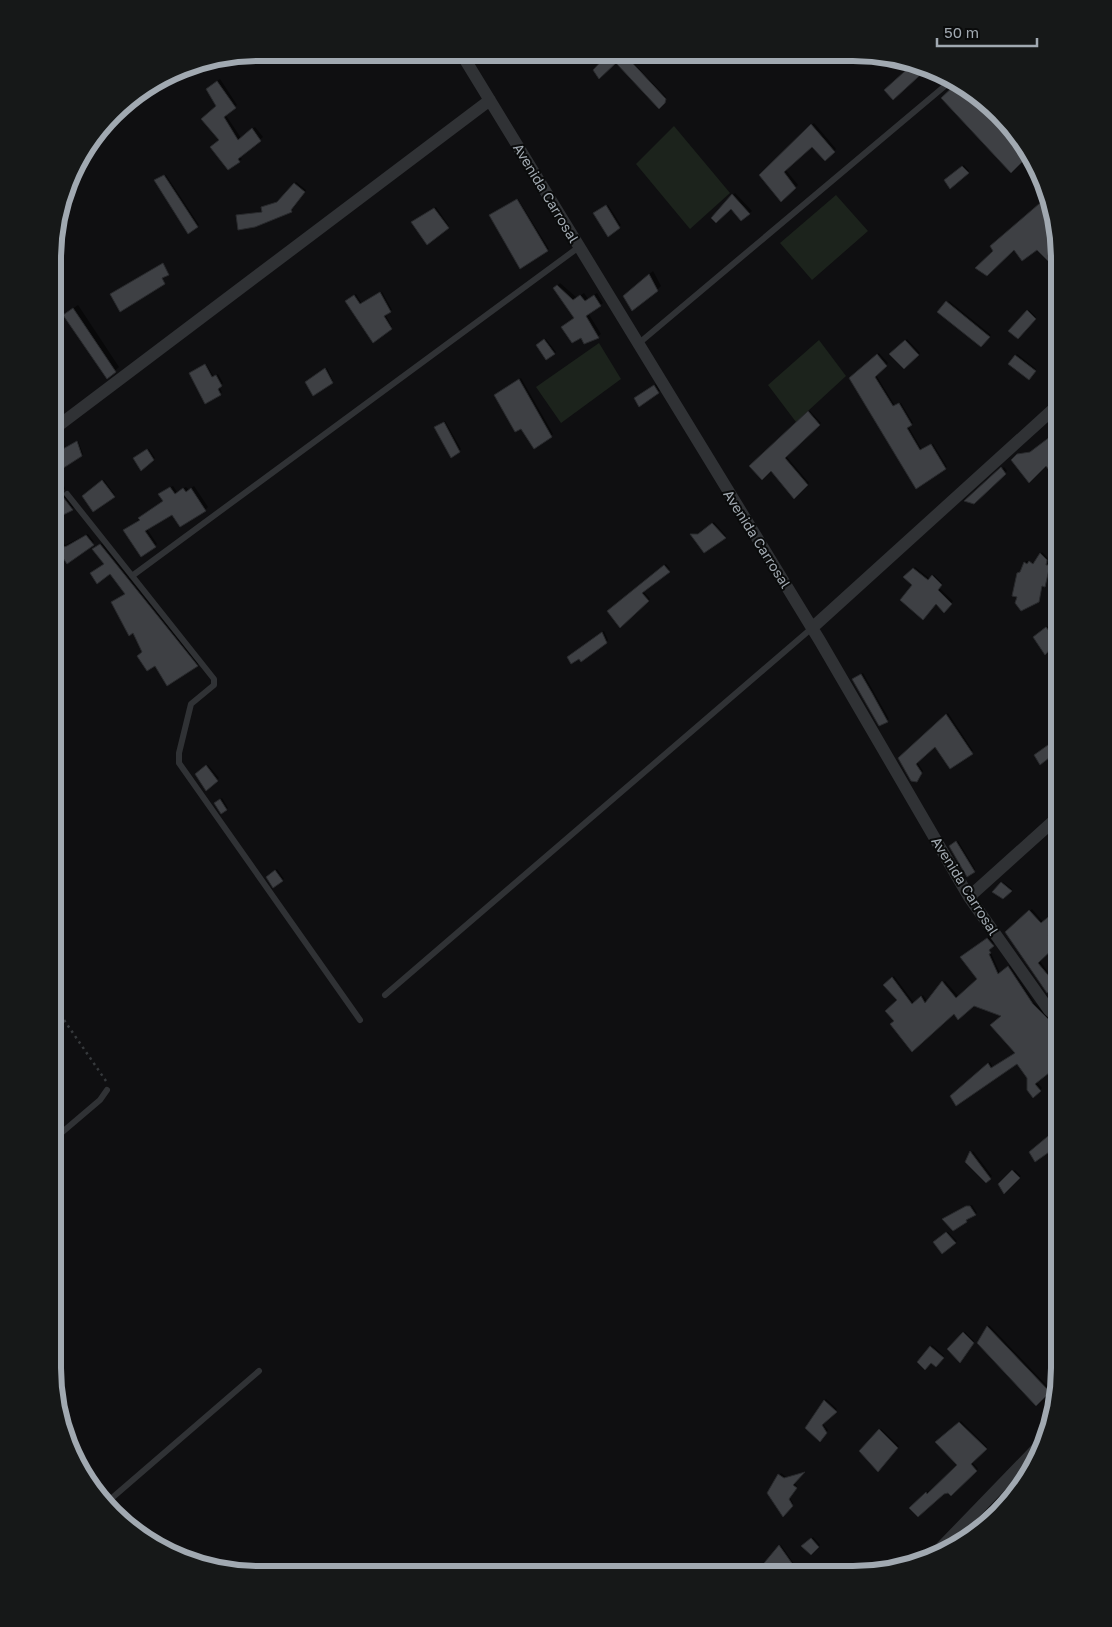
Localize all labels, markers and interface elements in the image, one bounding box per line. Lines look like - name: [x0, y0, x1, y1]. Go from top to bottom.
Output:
- scale bar: [937, 15, 1037, 47]
- text: 50 m: [944, 23, 979, 41]
- street label: Avenida Carrosal: [510, 140, 583, 246]
- street label: Avenida Carrosal: [720, 486, 795, 591]
- street label: Avenida Carrosal: [928, 833, 1003, 938]

